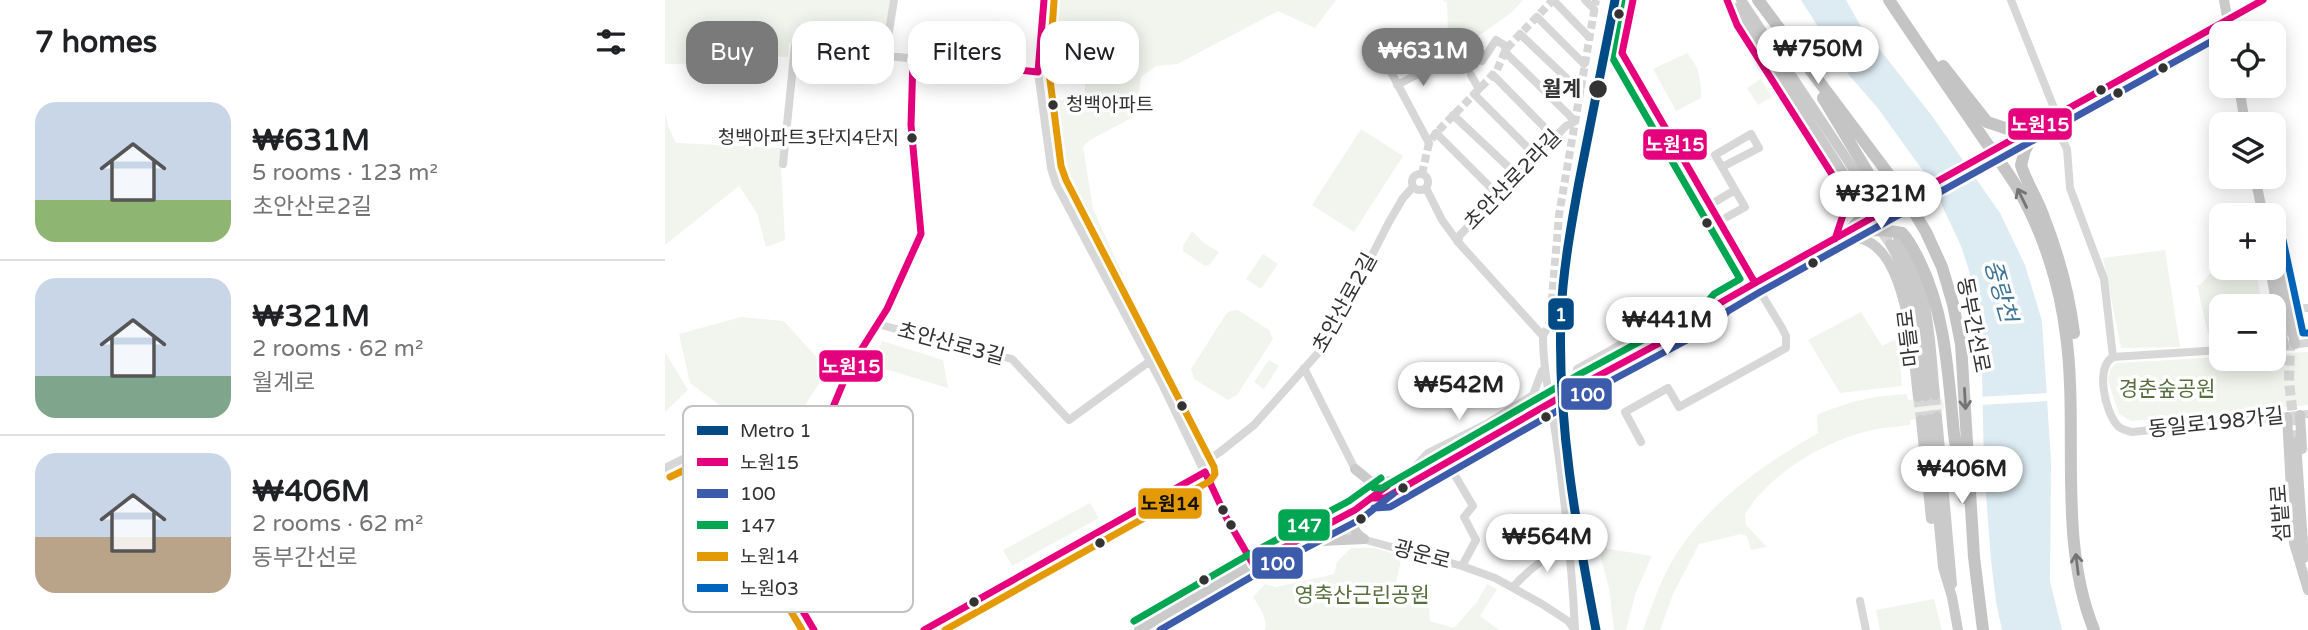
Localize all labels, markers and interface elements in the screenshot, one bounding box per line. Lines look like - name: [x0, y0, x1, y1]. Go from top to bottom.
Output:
- unlabelled marker: [1612, 7, 1626, 21]
- chip: Buy: [686, 21, 778, 84]
- chip: Rent: [792, 21, 894, 84]
- chip: Filters: [908, 21, 1026, 84]
- chip: New: [1040, 21, 1139, 84]
- map controls: [2209, 21, 2286, 371]
- button: locate: [2209, 21, 2286, 98]
- icon: filters: [592, 23, 630, 61]
- text: 7 homes: [35, 24, 157, 61]
- pin: ₩750M: [1769, 27, 1867, 86]
- pin: ₩631M: [1374, 28, 1472, 88]
- text: ₩750M: [1773, 35, 1863, 63]
- text: ₩631M: [1378, 37, 1468, 65]
- unlabelled marker: [2156, 61, 2170, 75]
- place label: 월계: [1542, 77, 1581, 102]
- marker: 월계: [1587, 78, 1609, 100]
- unlabelled marker: [2094, 83, 2108, 97]
- unlabelled marker: [2111, 86, 2125, 100]
- place label: 청백아파트: [1066, 94, 1153, 116]
- marker: 청백아파트: [1046, 98, 1060, 112]
- line badge: 노원15: [2007, 107, 2073, 141]
- button: layers: [2209, 112, 2286, 189]
- text: 노원15: [2011, 114, 2069, 136]
- text: ₩631M: [252, 122, 370, 159]
- street label: 초안산로2라길: [1459, 125, 1567, 235]
- place label: 청백아파트3단지4단지: [718, 127, 899, 149]
- line badge: 노원15: [1642, 128, 1708, 161]
- icon: home: [91, 130, 175, 214]
- marker: 청백아파트3단지4단지: [905, 131, 919, 145]
- text: 노원15: [1646, 134, 1704, 156]
- text: 5 rooms · 123 m²: [252, 159, 438, 187]
- pin: ₩321M: [1832, 172, 1930, 231]
- text: ₩321M: [1836, 180, 1926, 208]
- one-way arrow: [2015, 188, 2029, 209]
- text: 초안산로2길: [252, 193, 372, 221]
- button: +: [2209, 203, 2286, 280]
- unlabelled marker: [1700, 216, 1714, 230]
- street label: 초안산로2길: [1307, 249, 1383, 357]
- unlabelled marker: [1806, 256, 1820, 270]
- water label: 중랑천: [1978, 257, 2023, 328]
- street label: 동부간선로: [1952, 275, 1994, 375]
- button: −: [2209, 294, 2286, 371]
- line badge: 1: [1547, 297, 1575, 331]
- text: ₩321M: [252, 298, 370, 335]
- pin: ₩441M: [1618, 298, 1716, 357]
- text: 1: [1555, 304, 1567, 326]
- icon: home: [91, 306, 175, 390]
- text: ₩441M: [1622, 306, 1712, 334]
- street label: 마들로: [1893, 308, 1925, 368]
- street label: 초안산로3길: [895, 318, 1007, 370]
- text: 2 rooms · 62 m²: [252, 335, 423, 363]
- line badge: 노원15: [818, 349, 884, 383]
- text: 노원15: [822, 356, 880, 378]
- pin: ₩542M: [1410, 362, 1508, 422]
- text: 월계로: [252, 369, 315, 397]
- text: ₩542M: [1414, 371, 1504, 399]
- line badge: 100: [1560, 377, 1613, 411]
- park label: 경춘숲공원: [2119, 377, 2215, 402]
- text: 100: [1569, 384, 1605, 406]
- one-way arrow: [1959, 388, 1972, 410]
- unlabelled marker: [1175, 399, 1189, 413]
- street label: 동일로198가길: [2147, 403, 2285, 443]
- legend: [683, 406, 913, 612]
- unlabelled marker: [1539, 410, 1553, 424]
- text: Metro 1: [740, 420, 812, 442]
- pin: ₩406M: [1913, 447, 2011, 506]
- text: 노원15: [740, 452, 799, 474]
- text: ₩406M: [1917, 455, 2007, 483]
- text: ₩406M: [252, 473, 370, 510]
- icon: home: [91, 481, 175, 565]
- unlabelled marker: [1396, 481, 1410, 495]
- text: 100: [740, 483, 776, 505]
- street label: 섬밭로: [2267, 483, 2295, 543]
- line badge: 노원14: [1137, 487, 1203, 520]
- text: 노원14: [1141, 493, 1199, 515]
- unlabelled marker: [1216, 503, 1230, 517]
- line badge: 147: [1277, 508, 1331, 542]
- text: 2 rooms · 62 m²: [252, 510, 423, 538]
- unlabelled marker: [1354, 512, 1368, 526]
- pin: ₩564M: [1498, 514, 1596, 574]
- text: 147: [740, 515, 776, 537]
- text: 147: [1286, 515, 1322, 537]
- unlabelled marker: [1224, 518, 1238, 532]
- text: ₩564M: [1502, 523, 1592, 551]
- street label: 광운로: [1391, 535, 1453, 575]
- unlabelled marker: [1093, 536, 1107, 550]
- text: 동부간선로: [252, 544, 358, 572]
- text: 노원14: [740, 546, 799, 568]
- line badge: 100: [1251, 546, 1304, 580]
- text: 100: [1259, 553, 1295, 575]
- one-way arrow: [2071, 553, 2084, 576]
- unlabelled marker: [1197, 573, 1211, 587]
- text: 노원03: [740, 578, 799, 600]
- park label: 영축산근린공원: [1294, 583, 1430, 608]
- unlabelled marker: [967, 595, 981, 609]

